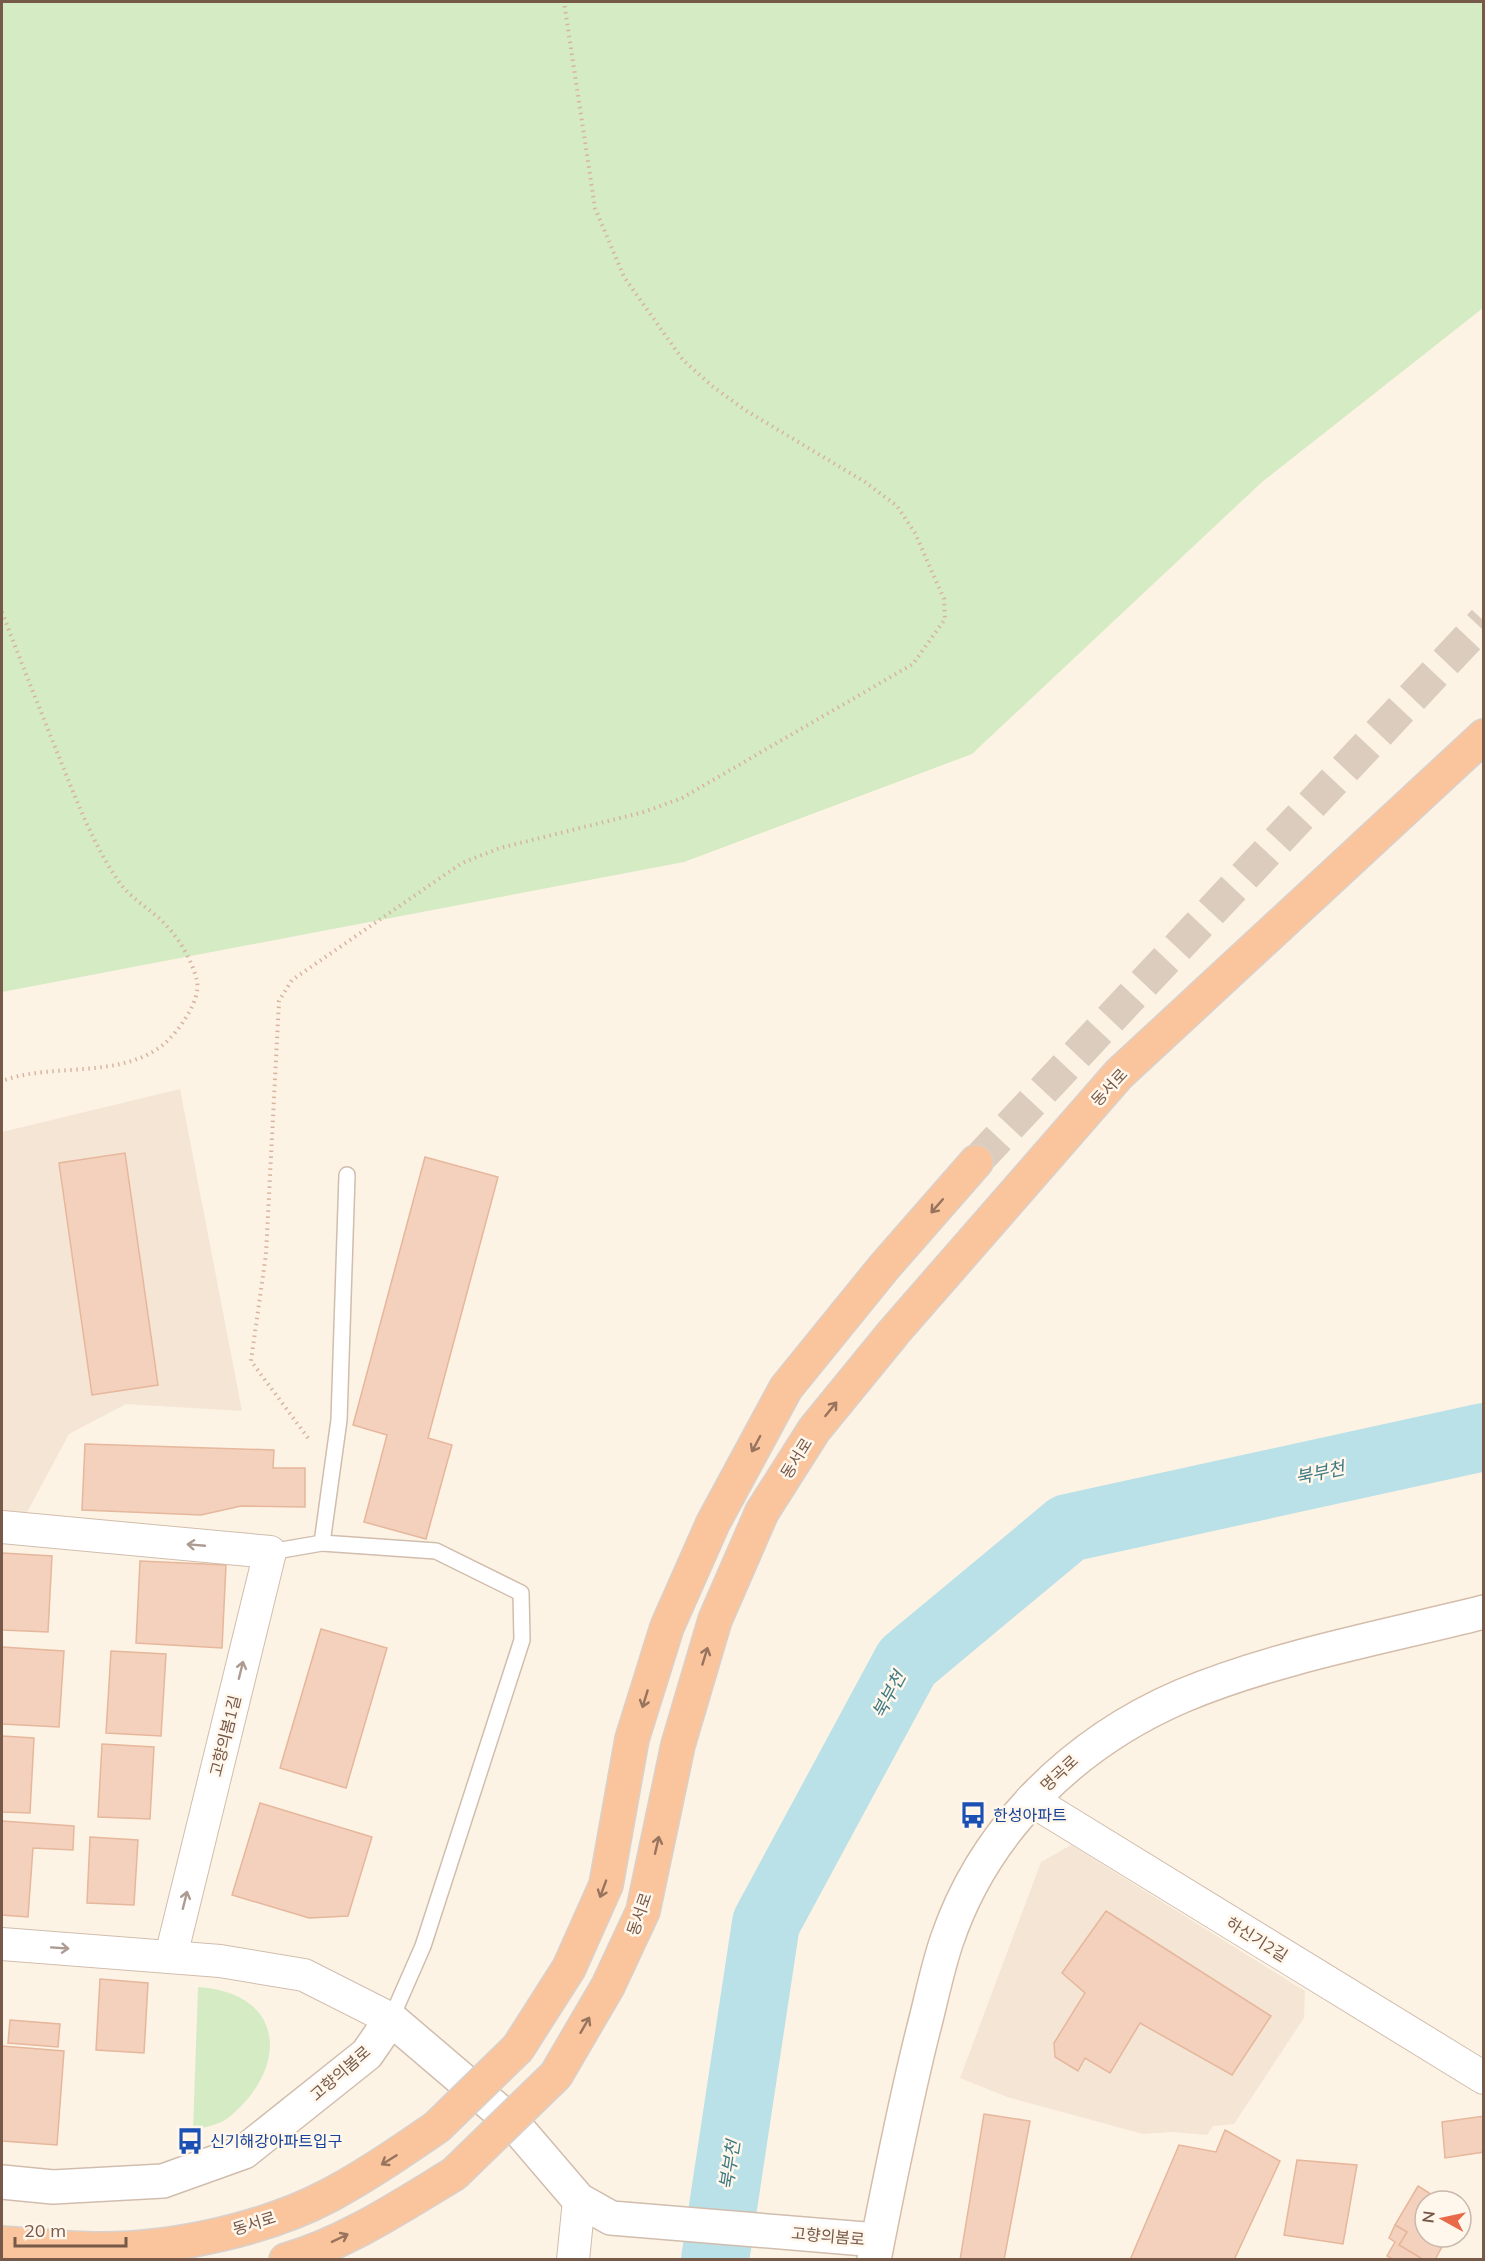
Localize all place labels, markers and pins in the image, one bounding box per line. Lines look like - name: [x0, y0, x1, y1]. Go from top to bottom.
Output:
- bus stop icon: 한성아파트: [958, 1800, 988, 1830]
- place label: 한성아파트: [993, 1805, 1067, 1825]
- bus stop icon: 신기해강아파트입구: [175, 2126, 205, 2156]
- place label: 신기해강아파트입구: [210, 2131, 342, 2151]

